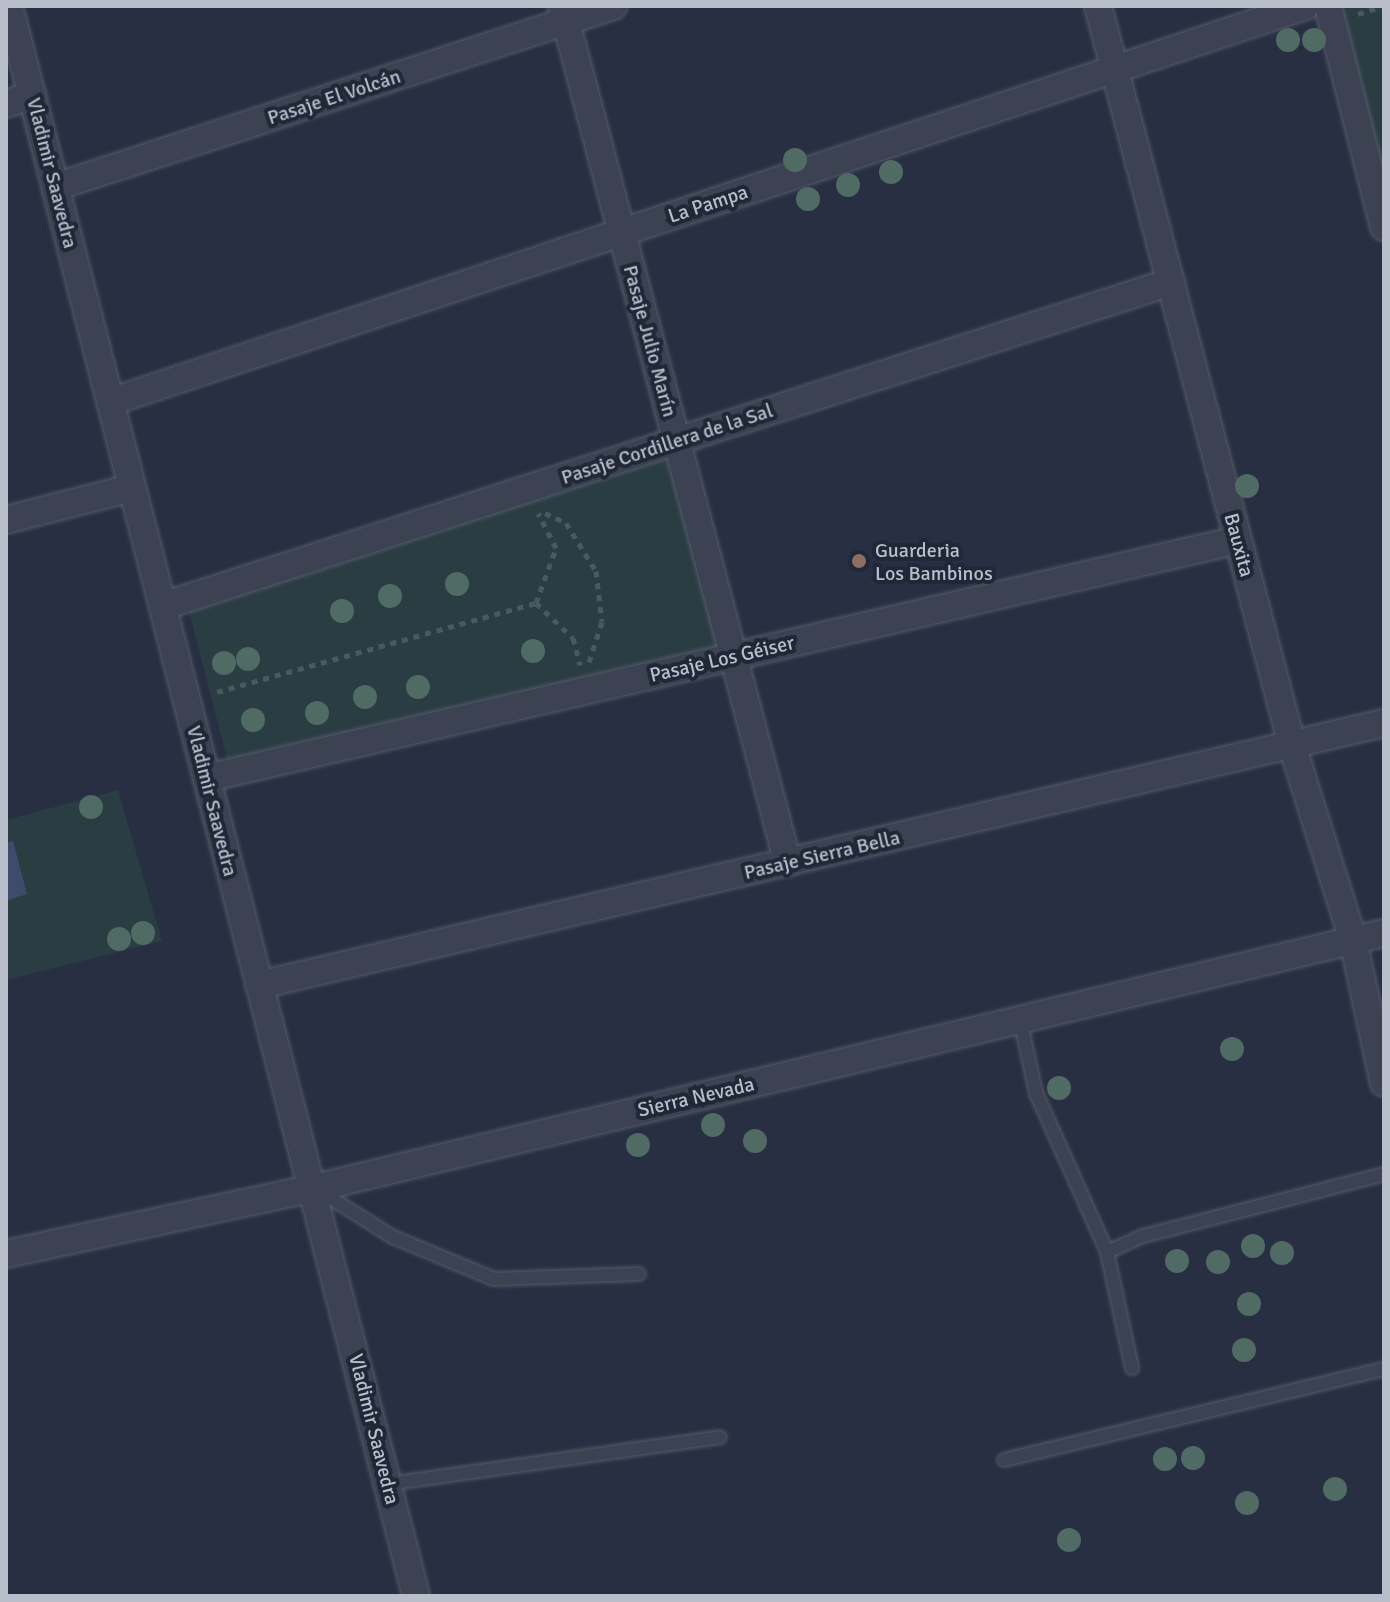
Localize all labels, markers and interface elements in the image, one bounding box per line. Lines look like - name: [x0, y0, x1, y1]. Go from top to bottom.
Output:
- street label: Pasaje El Volcán: [264, 64, 404, 130]
- street label: Vladimir Saavedra: [22, 95, 82, 251]
- street label: La Pampa: [665, 180, 751, 228]
- street label: Pasaje Julio Marín: [618, 262, 682, 420]
- street label: Pasaje Cordillera de la Sal: [558, 398, 776, 490]
- street label: Bauxita: [1219, 511, 1259, 579]
- place label: Guarderia Los Bambinos: [875, 538, 993, 585]
- marker: Guarderia Los Bambinos: [850, 552, 868, 570]
- street label: Pasaje Los Géiser: [647, 631, 797, 687]
- street label: Vladimir Saavedra: [182, 723, 242, 879]
- street label: Pasaje Sierra Bella: [742, 825, 902, 885]
- street label: Sierra Nevada: [635, 1072, 757, 1122]
- street label: Vladimir Saavedra: [344, 1351, 404, 1507]

